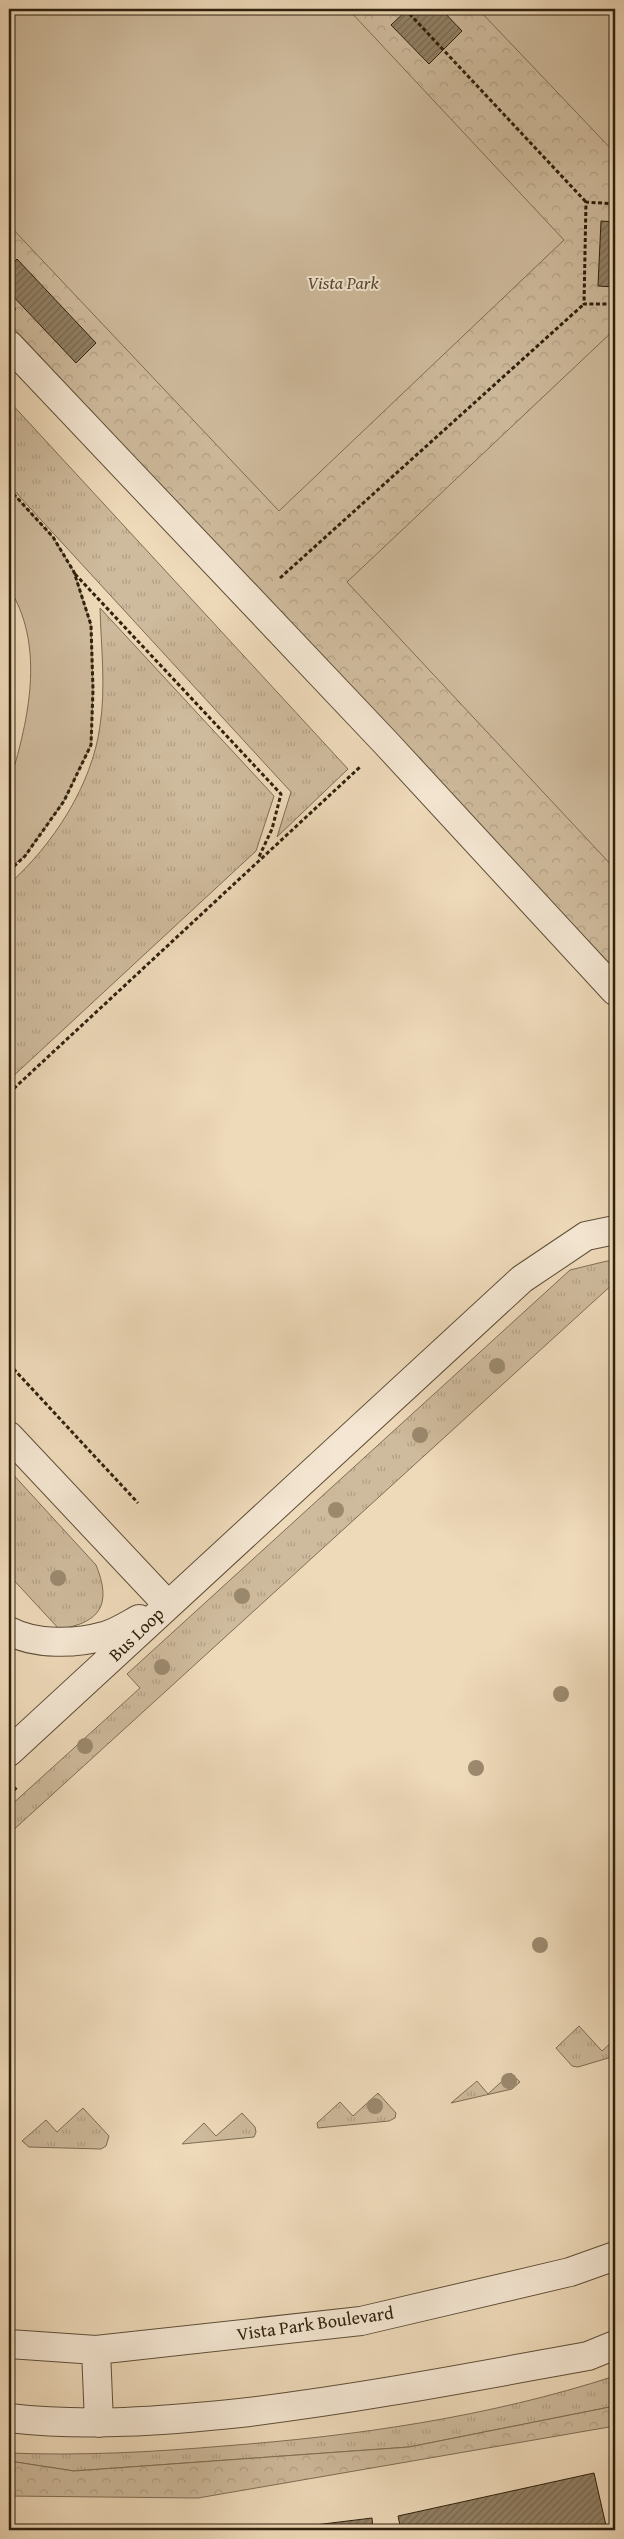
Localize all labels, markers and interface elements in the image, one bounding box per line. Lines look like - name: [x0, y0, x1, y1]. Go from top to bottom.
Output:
- park label: Vista Park: [307, 269, 380, 296]
- street label: Bus Loop: [102, 1601, 170, 1667]
- street label: Vista Park Boulevard: [235, 2299, 396, 2347]

